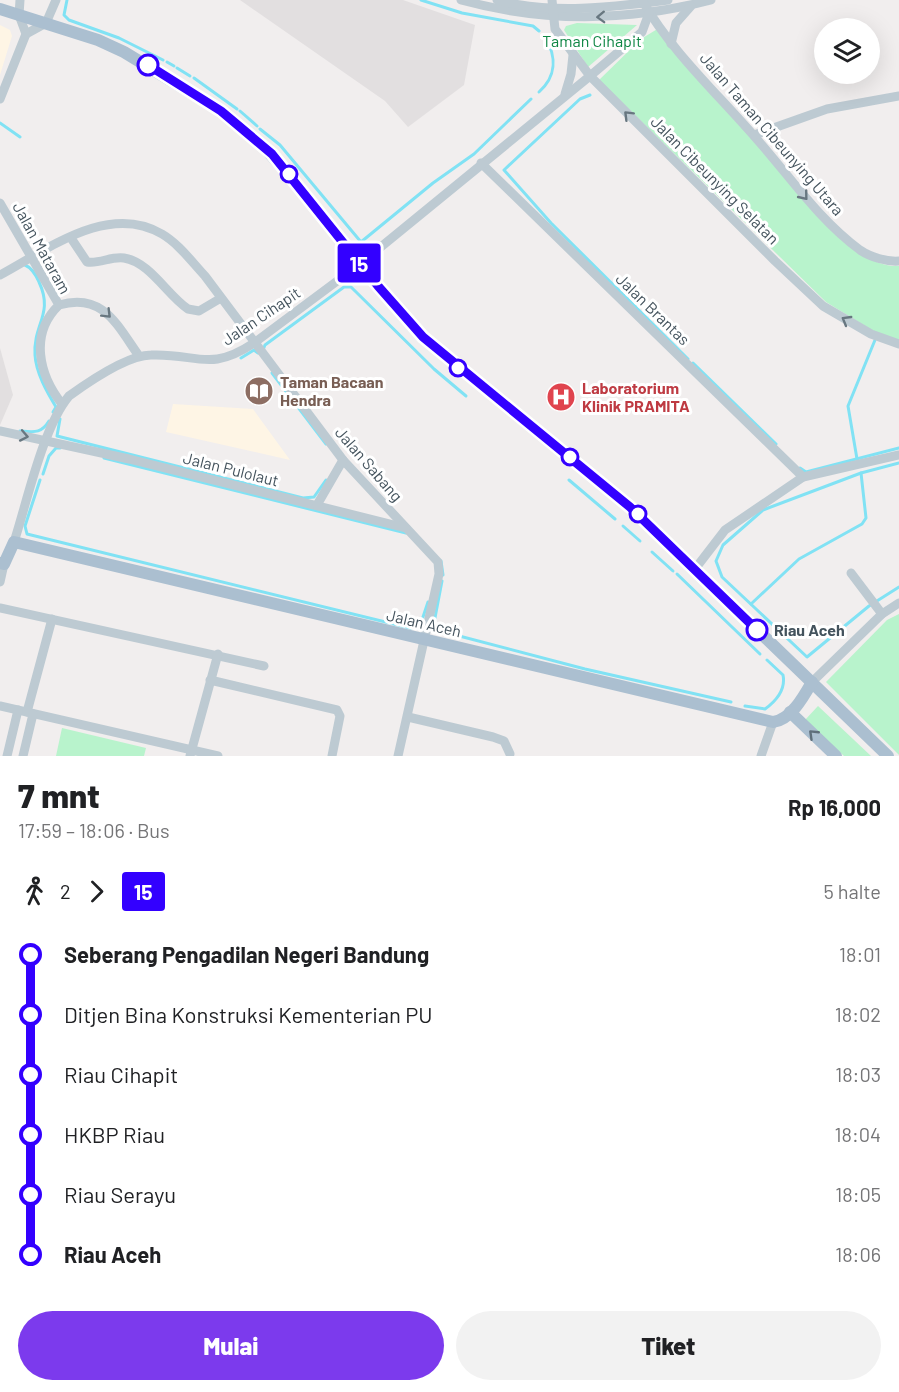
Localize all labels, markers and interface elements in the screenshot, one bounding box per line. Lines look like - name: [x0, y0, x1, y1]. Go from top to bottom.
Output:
- one-way arrow: [596, 11, 605, 23]
- map controls: [814, 18, 880, 84]
- button: layers: [814, 18, 880, 84]
- park label: Taman Cihapit: [542, 31, 642, 50]
- street label: Jalan Taman Cibeunying Utara: [696, 48, 848, 219]
- unlabelled marker: [137, 54, 159, 76]
- one-way arrow: [625, 111, 636, 122]
- street label: Jalan Cibeunying Selatan: [647, 112, 783, 248]
- unlabelled marker: [280, 165, 298, 183]
- one-way arrow: [797, 190, 808, 201]
- street label: Jalan Mataram: [9, 199, 75, 297]
- line badge: 15: [332, 244, 386, 282]
- text: 15: [350, 251, 368, 276]
- street label: Jalan Brantas: [612, 269, 694, 349]
- street label: Jalan Cihapit: [218, 282, 304, 349]
- one-way arrow: [100, 308, 111, 318]
- one-way arrow: [842, 316, 852, 327]
- unlabelled marker: [449, 359, 467, 377]
- place label: Taman Bacaan Hendra: [280, 372, 384, 409]
- library icon: Taman Bacaan Hendra: [243, 375, 275, 407]
- place label: Laboratorium Klinik PRAMITA: [582, 378, 690, 415]
- hospital icon: Laboratorium Klinik PRAMITA: [545, 381, 577, 413]
- street label: Jalan Sabang: [332, 422, 407, 505]
- one-way arrow: [18, 429, 28, 442]
- street label: Jalan Pulolaut: [181, 447, 281, 490]
- unlabelled marker: [561, 448, 579, 466]
- unlabelled marker: [629, 505, 647, 523]
- street label: Jalan Aceh: [385, 605, 463, 640]
- marker: Riau Aceh: [746, 619, 768, 641]
- place label: Riau Aceh: [774, 620, 845, 639]
- one-way arrow: [809, 730, 820, 741]
- text: 7 mnt: [18, 775, 100, 815]
- text: Rp 16,000: [788, 794, 881, 820]
- text: 17:59 – 18:06 · Bus: [18, 818, 170, 842]
- icon: walk: [18, 875, 51, 908]
- icon: forward: [80, 875, 113, 908]
- text: 2: [60, 879, 71, 903]
- text: 15: [134, 879, 153, 904]
- text: 5 halte: [823, 879, 881, 903]
- text: Seberang Pengadilan Negeri Bandung: [64, 941, 429, 967]
- text: 18:01: [839, 942, 881, 966]
- text: Ditjen Bina Konstruksi Kementerian PU: [64, 1001, 433, 1027]
- text: 18:02: [835, 1002, 881, 1026]
- text: Riau Cihapit: [64, 1061, 178, 1087]
- text: 18:03: [835, 1062, 881, 1086]
- text: HKBP Riau: [64, 1121, 165, 1147]
- text: 18:04: [834, 1122, 881, 1146]
- text: Riau Serayu: [64, 1181, 176, 1207]
- text: 18:05: [835, 1182, 881, 1206]
- text: Riau Aceh: [64, 1241, 161, 1267]
- text: 18:06: [835, 1242, 881, 1266]
- button: Mulai: [18, 1311, 444, 1380]
- button: Tiket: [456, 1311, 881, 1380]

